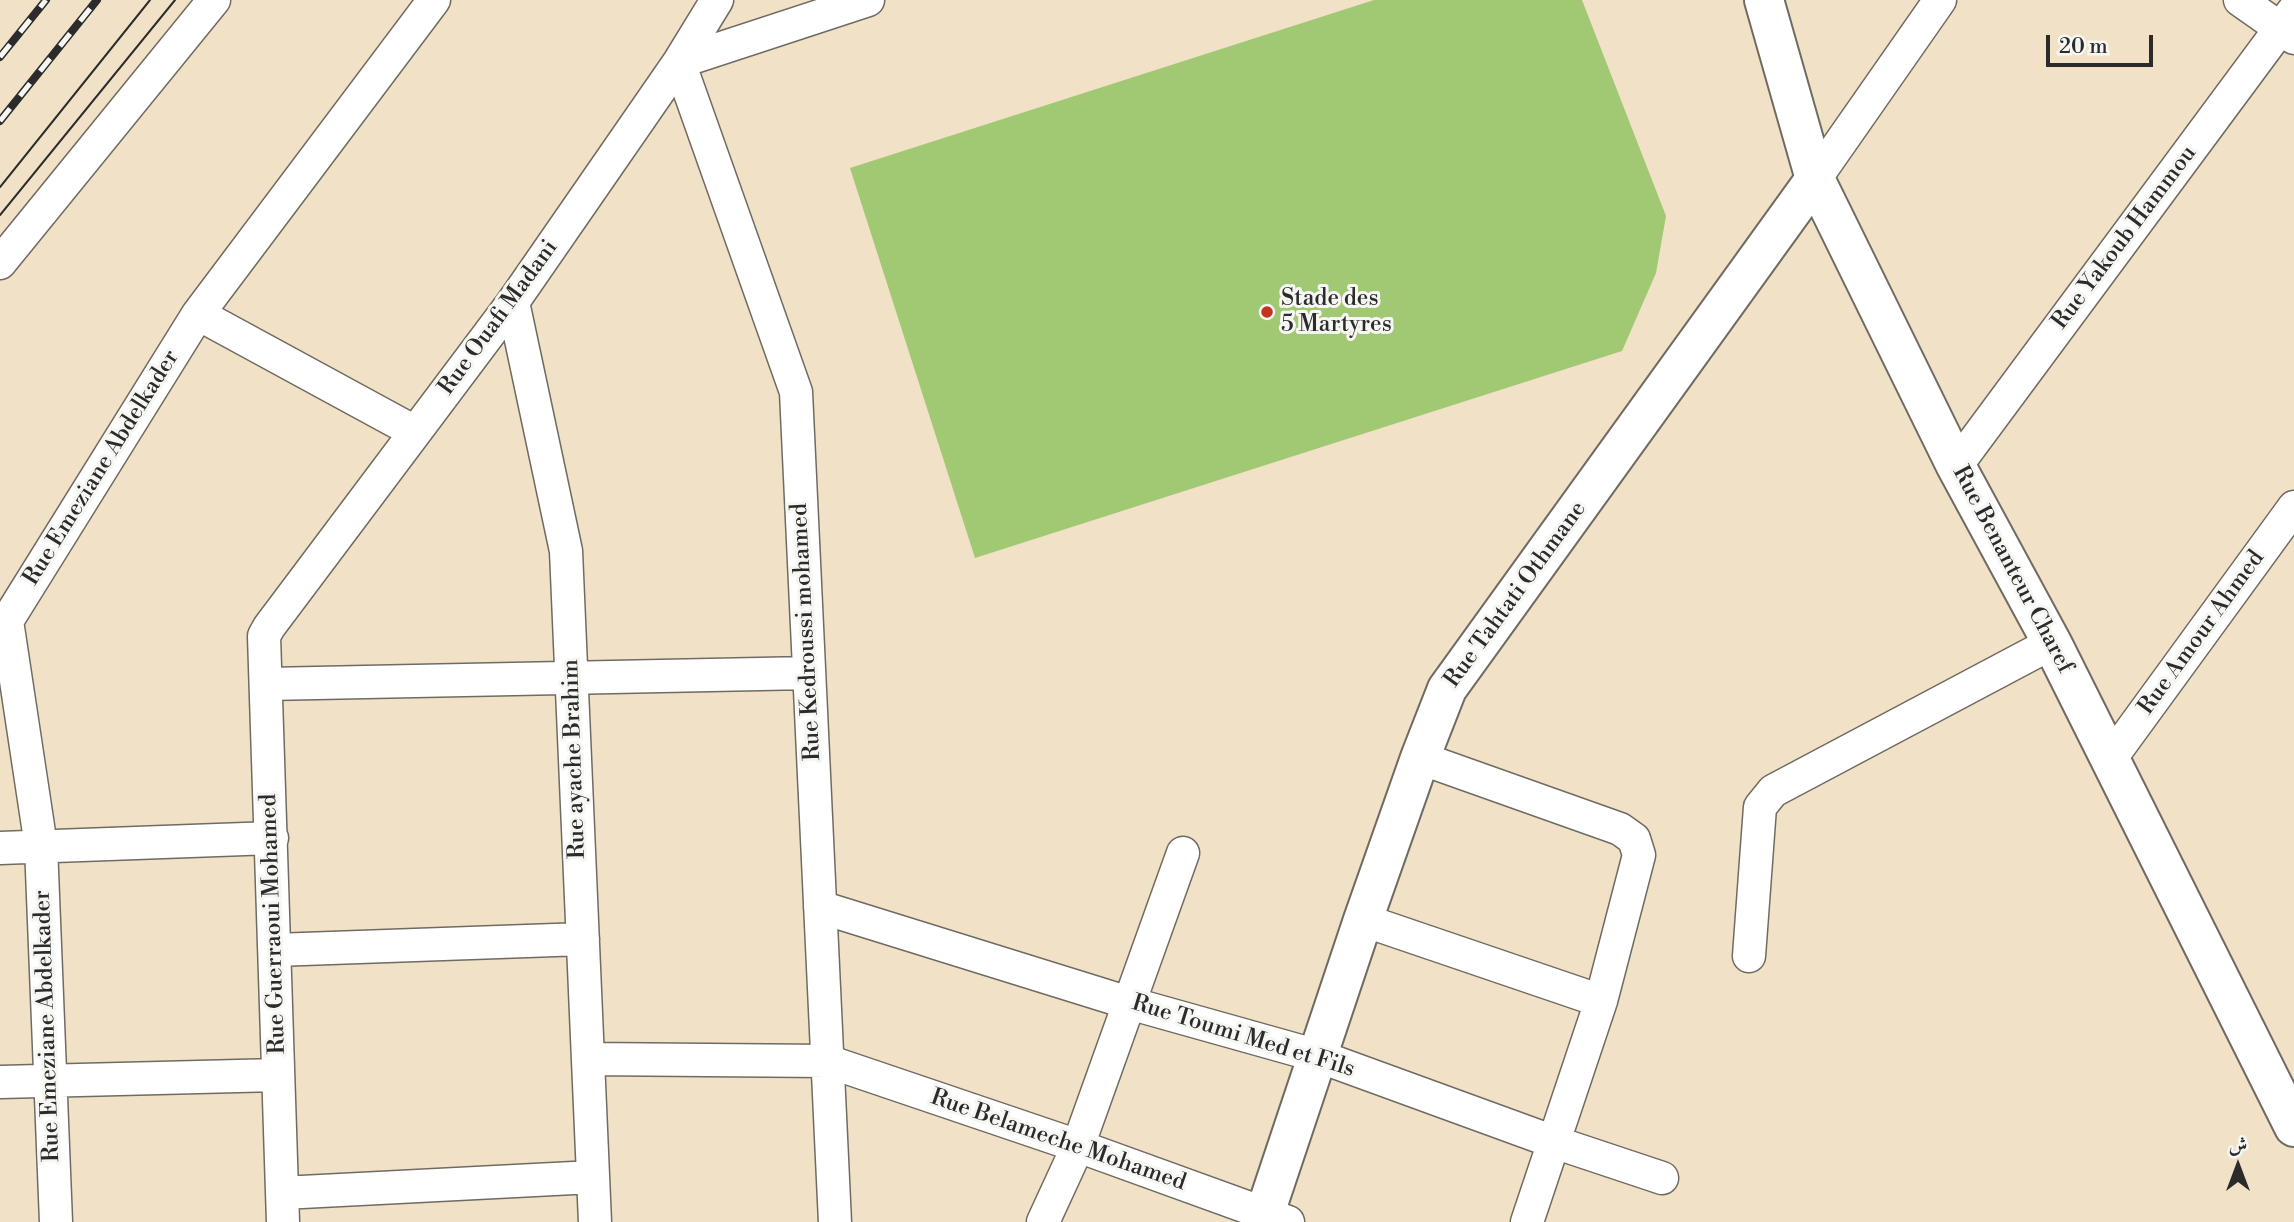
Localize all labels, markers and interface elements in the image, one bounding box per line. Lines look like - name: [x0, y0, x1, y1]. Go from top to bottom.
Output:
- scale bar: [2049, 21, 2156, 65]
- text: 20 m: [2059, 34, 2108, 60]
- street label: Rue Yakoub Hammou: [2047, 141, 2203, 335]
- street label: Rue Ouafi Madani: [433, 235, 565, 401]
- place label: Stade des 5 Martyres: [1281, 285, 1392, 339]
- marker: Stade des 5 Martyres: [1259, 304, 1275, 320]
- street label: Rue Emeziane Abdelkader: [18, 345, 186, 591]
- street label: Rue Benanteur Charef: [1946, 462, 2078, 678]
- street label: Rue Tahtati Othmane: [1439, 497, 1593, 693]
- street label: Rue Kedroussi mohamed: [786, 502, 828, 762]
- street label: Rue Amour Ahmed: [2133, 545, 2271, 721]
- street label: Rue ayache Brahim: [558, 659, 592, 859]
- street label: Rue Guerraoui Mohamed: [256, 793, 292, 1055]
- street label: Rue Emeziane Abdelkader: [29, 889, 67, 1163]
- street label: Rue Toumi Med et Fils: [1128, 990, 1358, 1084]
- street label: Rue Belameche Mohamed: [927, 1084, 1189, 1198]
- north arrow: [2203, 1131, 2273, 1201]
- text: ش: [2229, 1133, 2247, 1157]

